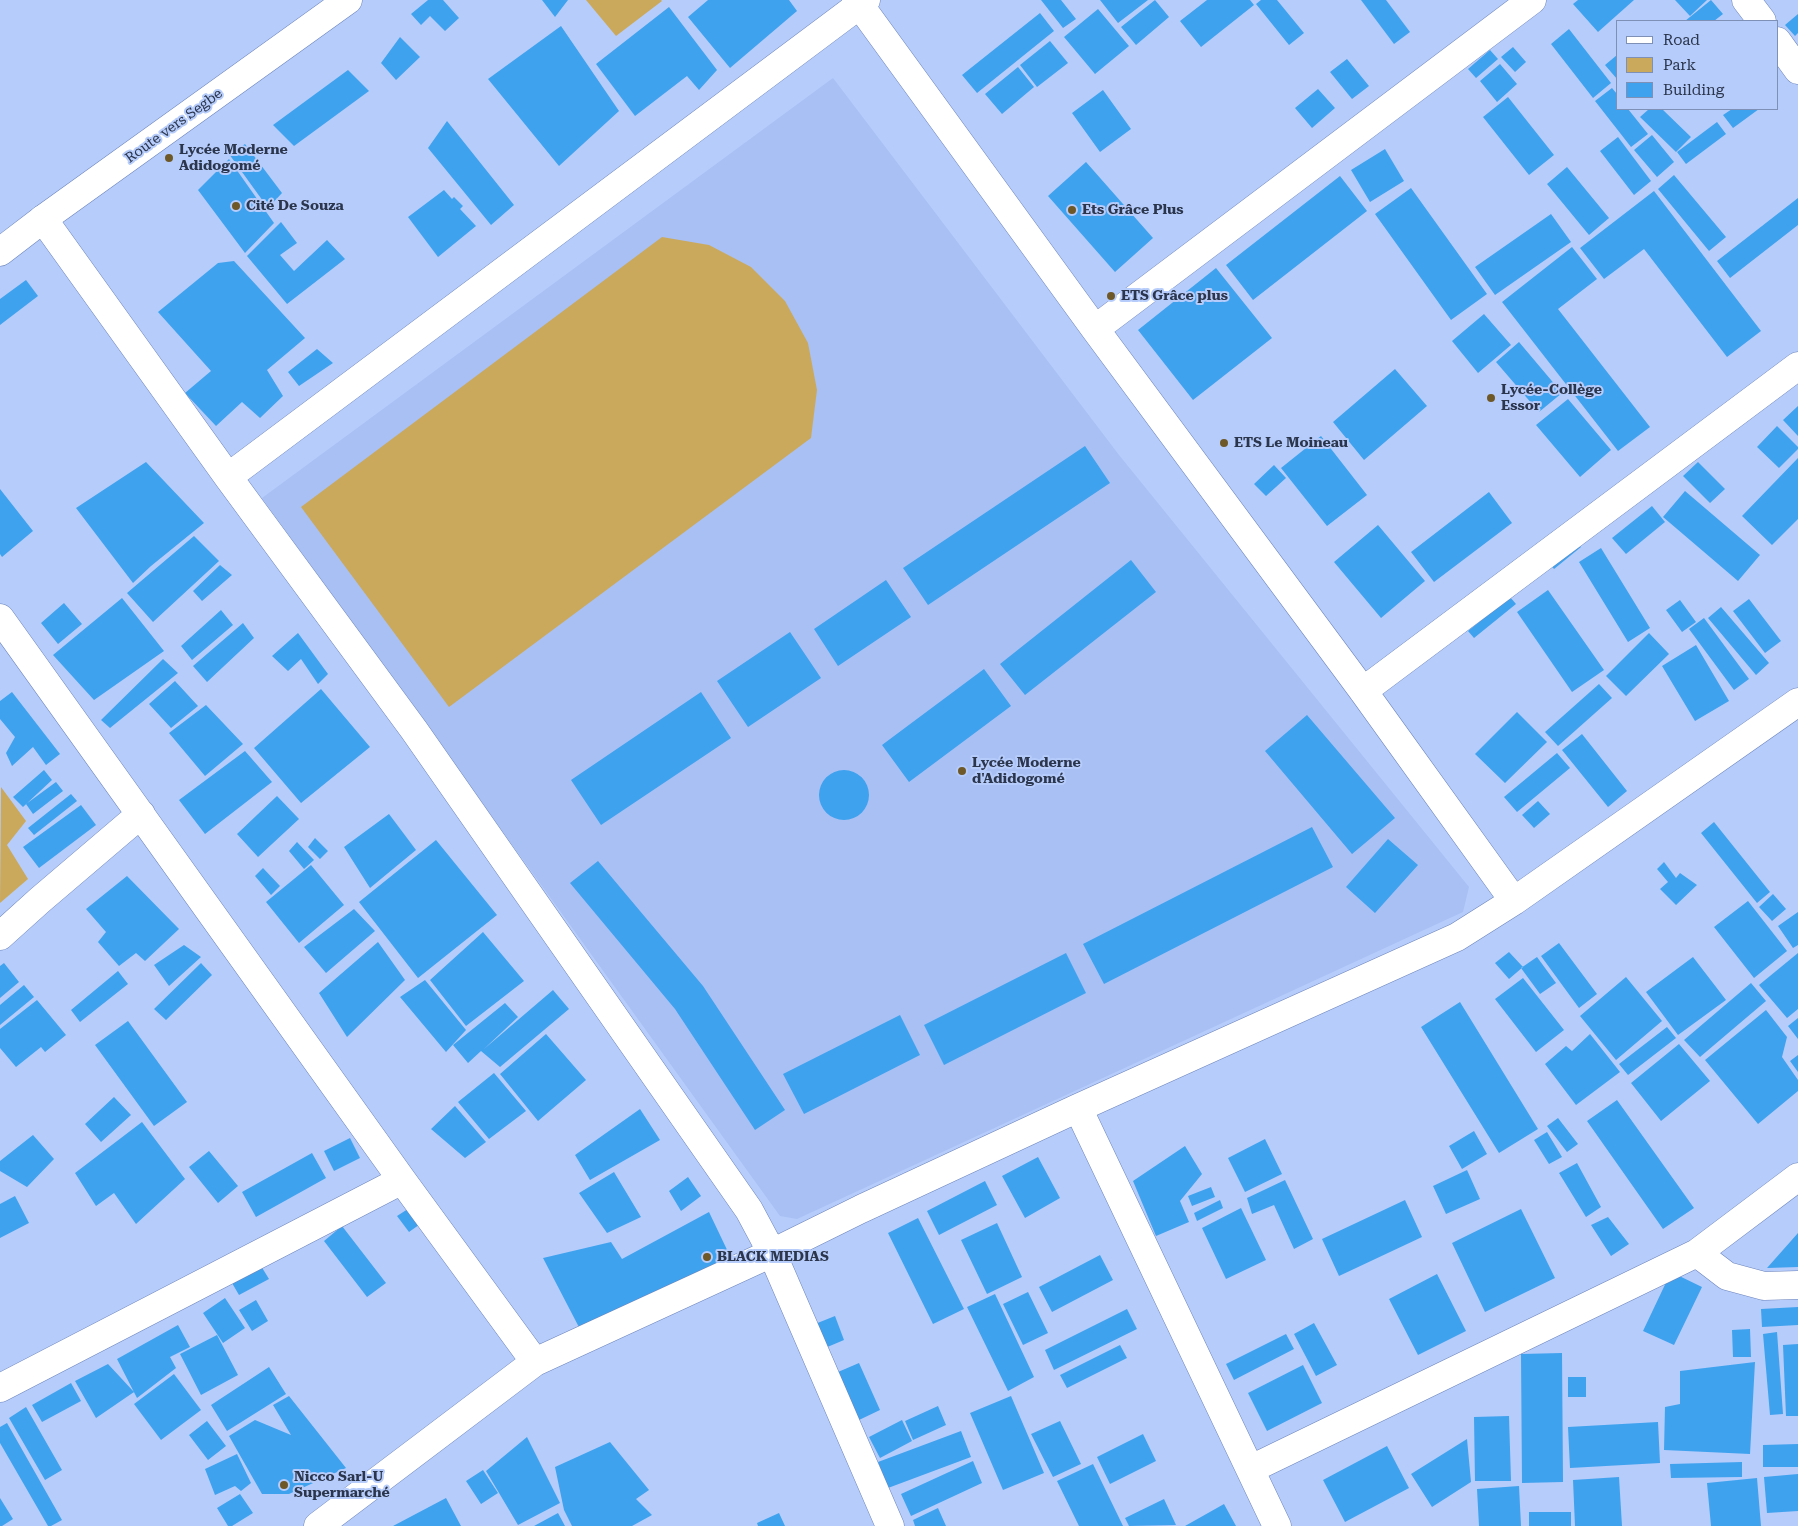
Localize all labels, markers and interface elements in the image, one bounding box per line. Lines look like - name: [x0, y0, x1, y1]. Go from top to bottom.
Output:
- legend: [1616, 20, 1778, 110]
- text: Road: [1663, 31, 1700, 49]
- text: Park: [1663, 56, 1696, 74]
- text: Building: [1663, 81, 1724, 99]
- street label: Route vers Segbe: [122, 85, 226, 167]
- place label: Lycée Moderne Adidogomé: [179, 142, 288, 174]
- marker: Lycée Moderne Adidogomé: [163, 152, 175, 164]
- place label: Cité De Souza: [246, 198, 344, 214]
- marker: Cité De Souza: [230, 200, 242, 212]
- place label: Ets Grâce Plus: [1082, 202, 1184, 218]
- marker: Ets Grâce Plus: [1066, 204, 1078, 216]
- place label: ETS Grâce plus: [1121, 288, 1228, 304]
- marker: ETS Grâce plus: [1105, 290, 1117, 302]
- place label: Lycée-Collège Essor: [1501, 382, 1602, 414]
- marker: Lycée-Collège Essor: [1485, 392, 1497, 404]
- place label: ETS Le Moineau: [1234, 435, 1348, 451]
- marker: ETS Le Moineau: [1218, 437, 1230, 449]
- place label: Lycée Moderne d'Adidogomé: [972, 755, 1081, 788]
- marker: Lycée Moderne d'Adidogomé: [956, 765, 968, 777]
- place label: BLACK MEDIAS: [717, 1249, 829, 1265]
- marker: BLACK MEDIAS: [701, 1251, 713, 1263]
- place label: Nicco Sarl-U Supermarché: [294, 1469, 390, 1501]
- marker: Nicco Sarl-U Supermarché: [278, 1479, 290, 1491]

